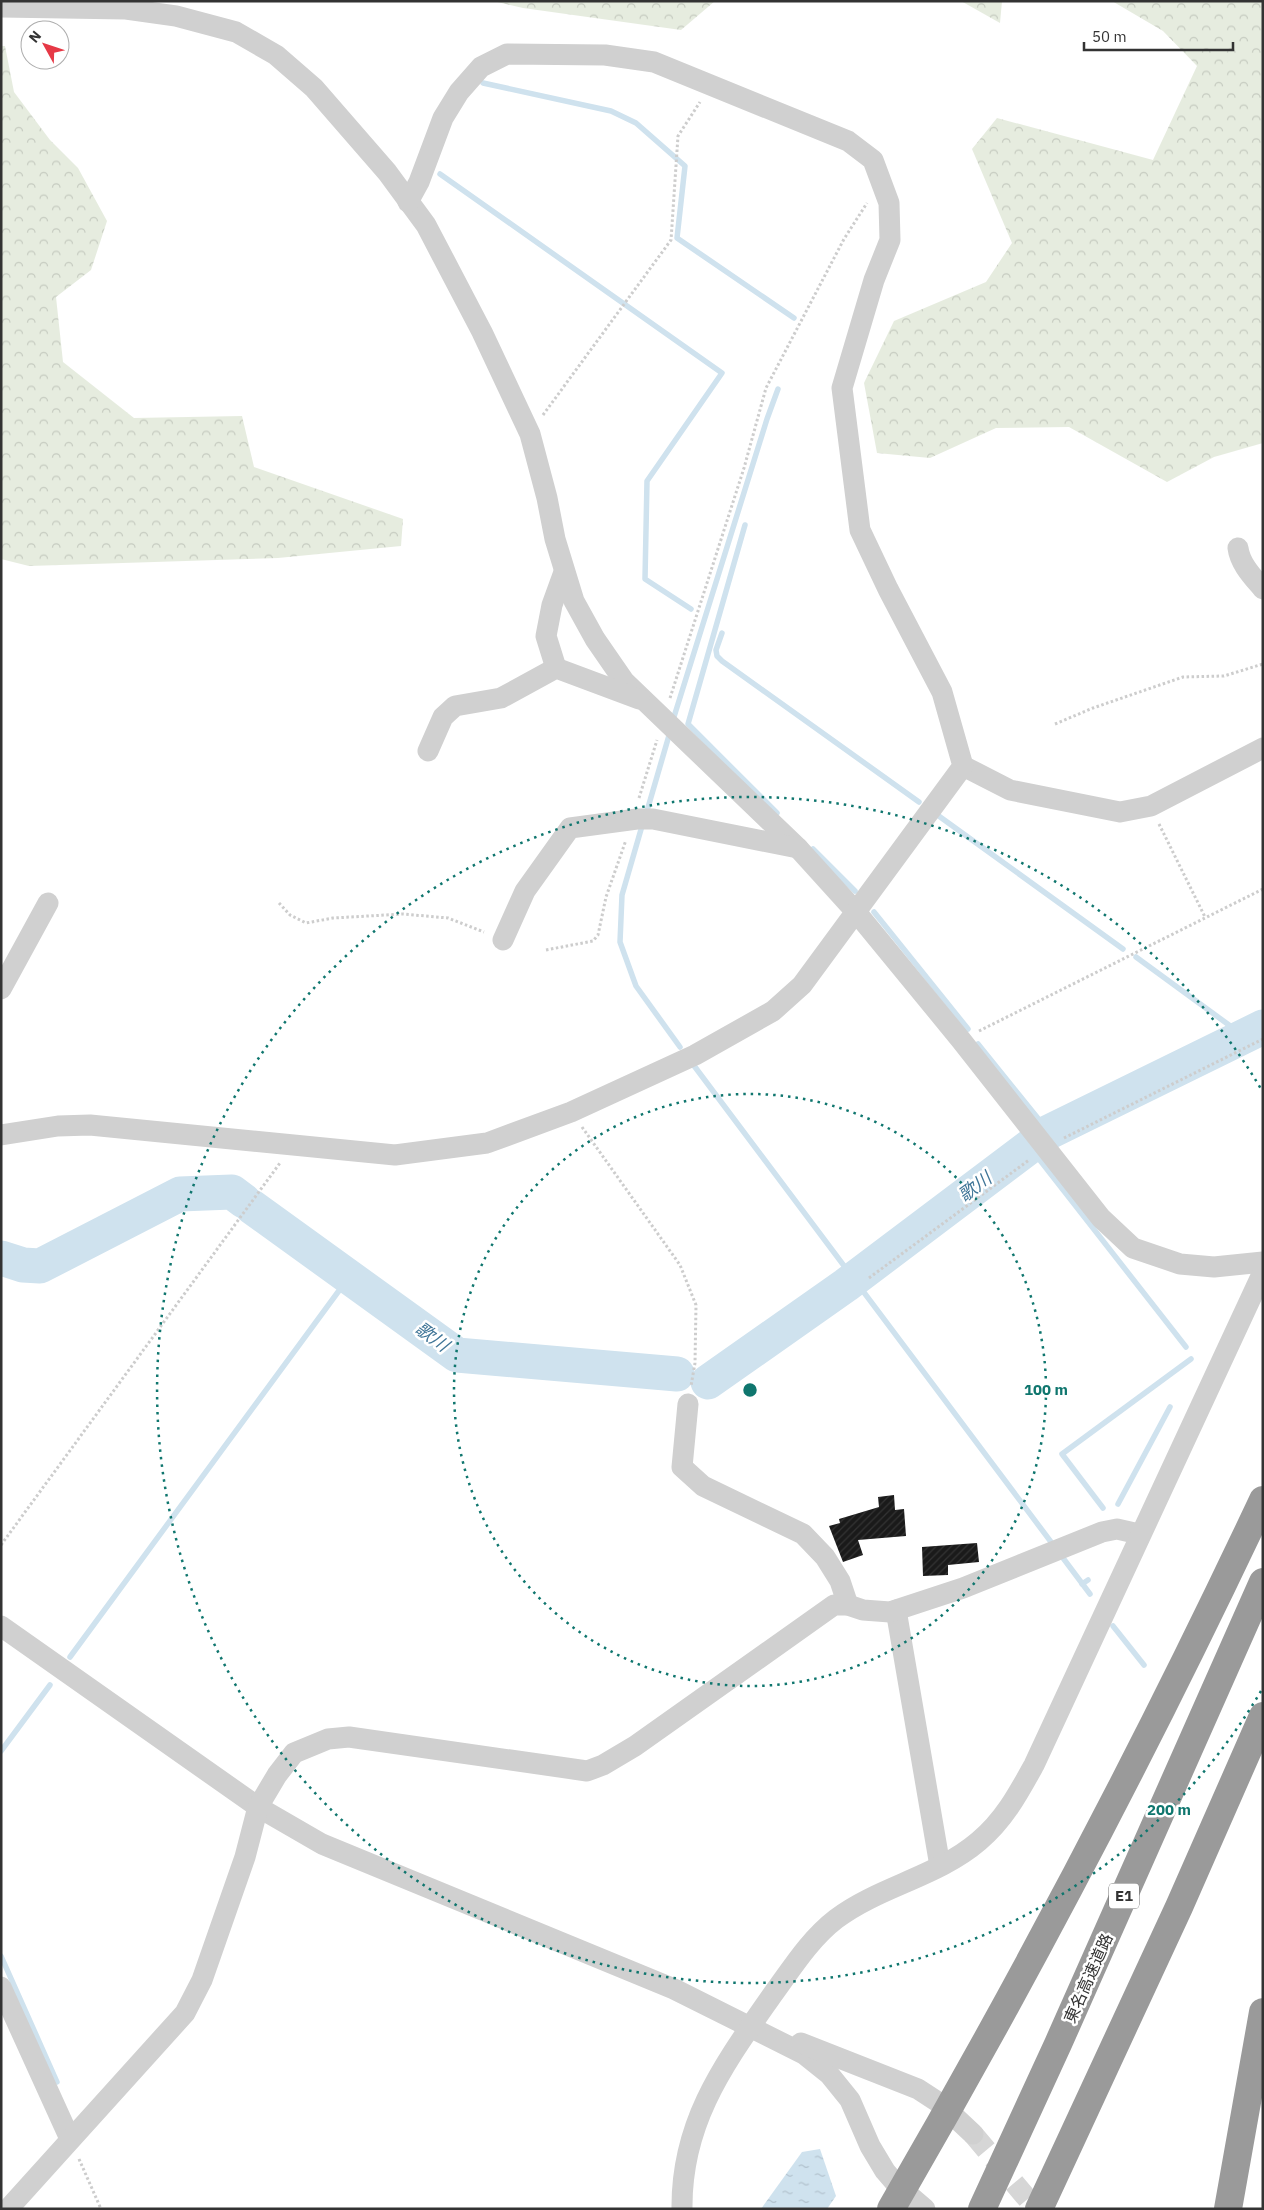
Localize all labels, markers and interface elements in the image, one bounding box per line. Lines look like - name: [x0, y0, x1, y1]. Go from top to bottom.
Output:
- north arrow: [20, 20, 70, 70]
- scale bar: [1084, 20, 1233, 52]
- text: N: [25, 27, 45, 46]
- text: 50 m: [1092, 27, 1127, 46]
- water label: 歌川: [953, 1165, 998, 1207]
- water label: 歌川: [411, 1317, 455, 1358]
- text: 100 m: [1024, 1380, 1068, 1399]
- centre of rings: [741, 1381, 759, 1399]
- text: 200 m: [1147, 1800, 1191, 1819]
- road number: E1: [1109, 1884, 1139, 1908]
- street label: 東名高速道路: [1059, 1930, 1117, 2026]

